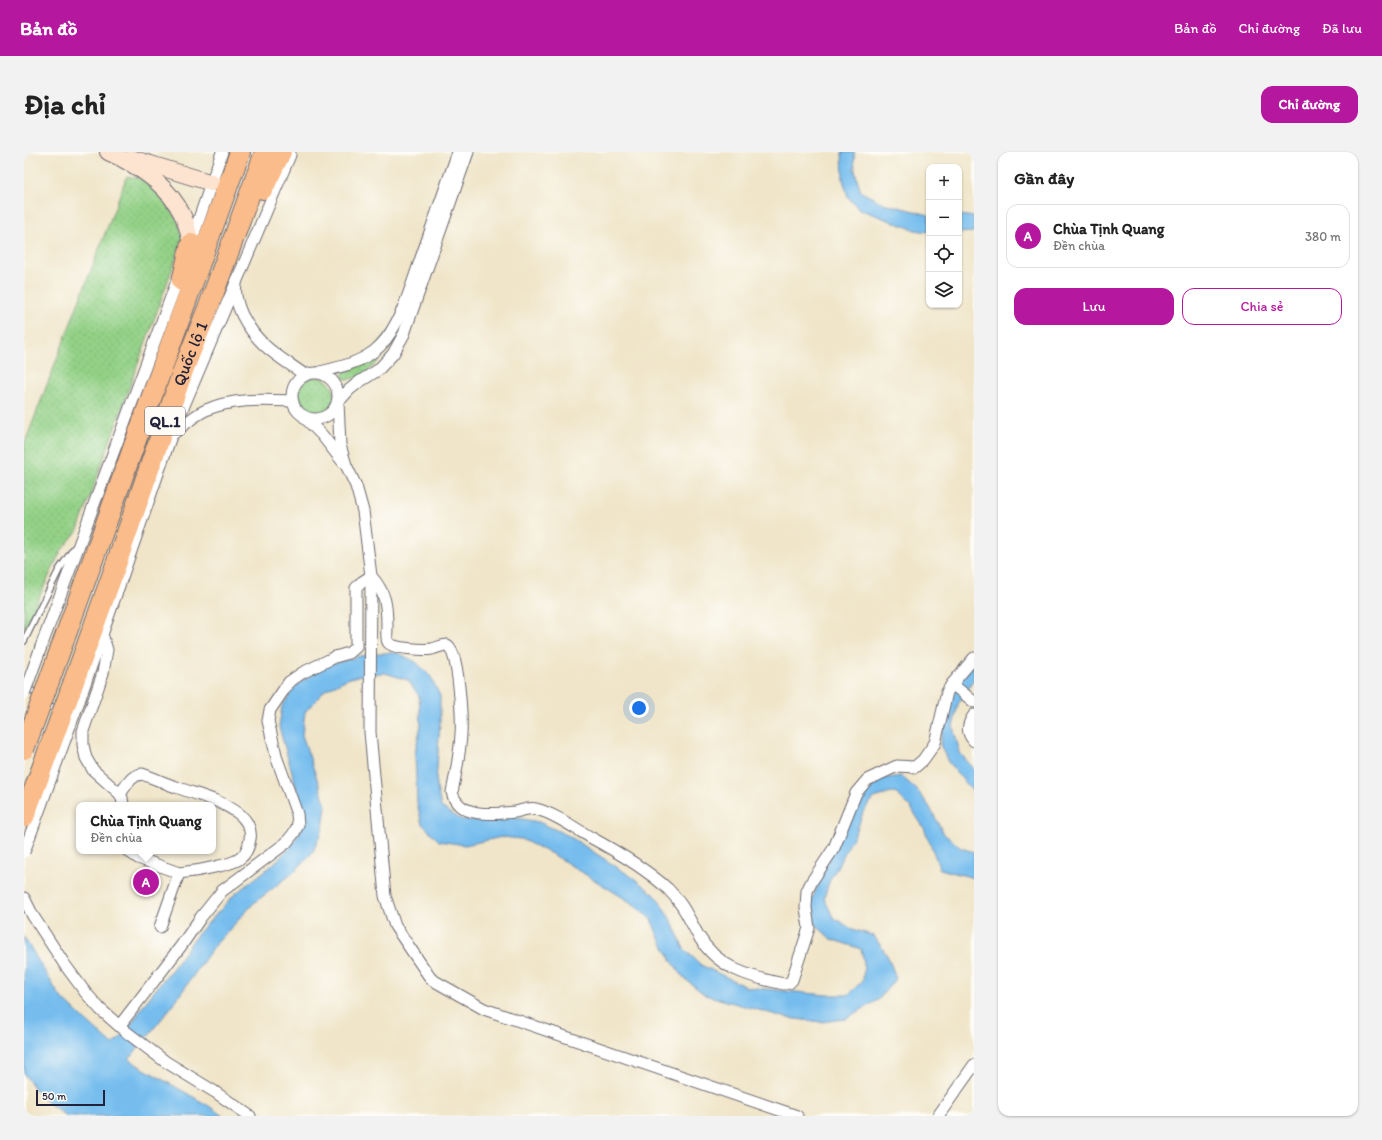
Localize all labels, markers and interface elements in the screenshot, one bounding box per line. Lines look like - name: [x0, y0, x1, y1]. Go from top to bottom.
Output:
- text: Bản đồ: [20, 17, 77, 40]
- text: Bản đồ: [1174, 20, 1217, 37]
- text: Chỉ đường: [1239, 20, 1300, 37]
- text: Đã lưu: [1322, 20, 1362, 37]
- button: Chỉ đường: [1261, 86, 1358, 123]
- text: Địa chỉ: [24, 87, 106, 121]
- map controls: [926, 164, 962, 308]
- button: +: [926, 164, 962, 200]
- text: Gần đây: [1014, 168, 1074, 188]
- button: −: [926, 200, 962, 236]
- text: Chùa Tịnh Quang: [1053, 220, 1164, 238]
- text: A: [1024, 229, 1032, 244]
- text: 380 m: [1305, 229, 1341, 244]
- button: locate: [926, 236, 962, 272]
- text: Đền chùa: [1053, 238, 1105, 253]
- button: layers: [926, 272, 962, 308]
- button: Lưu: [1014, 288, 1174, 325]
- button: Chia sẻ: [1182, 288, 1342, 325]
- street label: Quốc lộ 1: [169, 318, 212, 389]
- road number: QL.1: [145, 407, 185, 435]
- your location: [629, 698, 649, 718]
- popup: [76, 802, 216, 854]
- text: Chùa Tịnh Quang: [90, 812, 202, 830]
- text: Đền chùa: [90, 830, 142, 845]
- pin: A: [133, 867, 159, 897]
- scale bar: [36, 1088, 105, 1107]
- text: 50 m: [42, 1090, 66, 1103]

